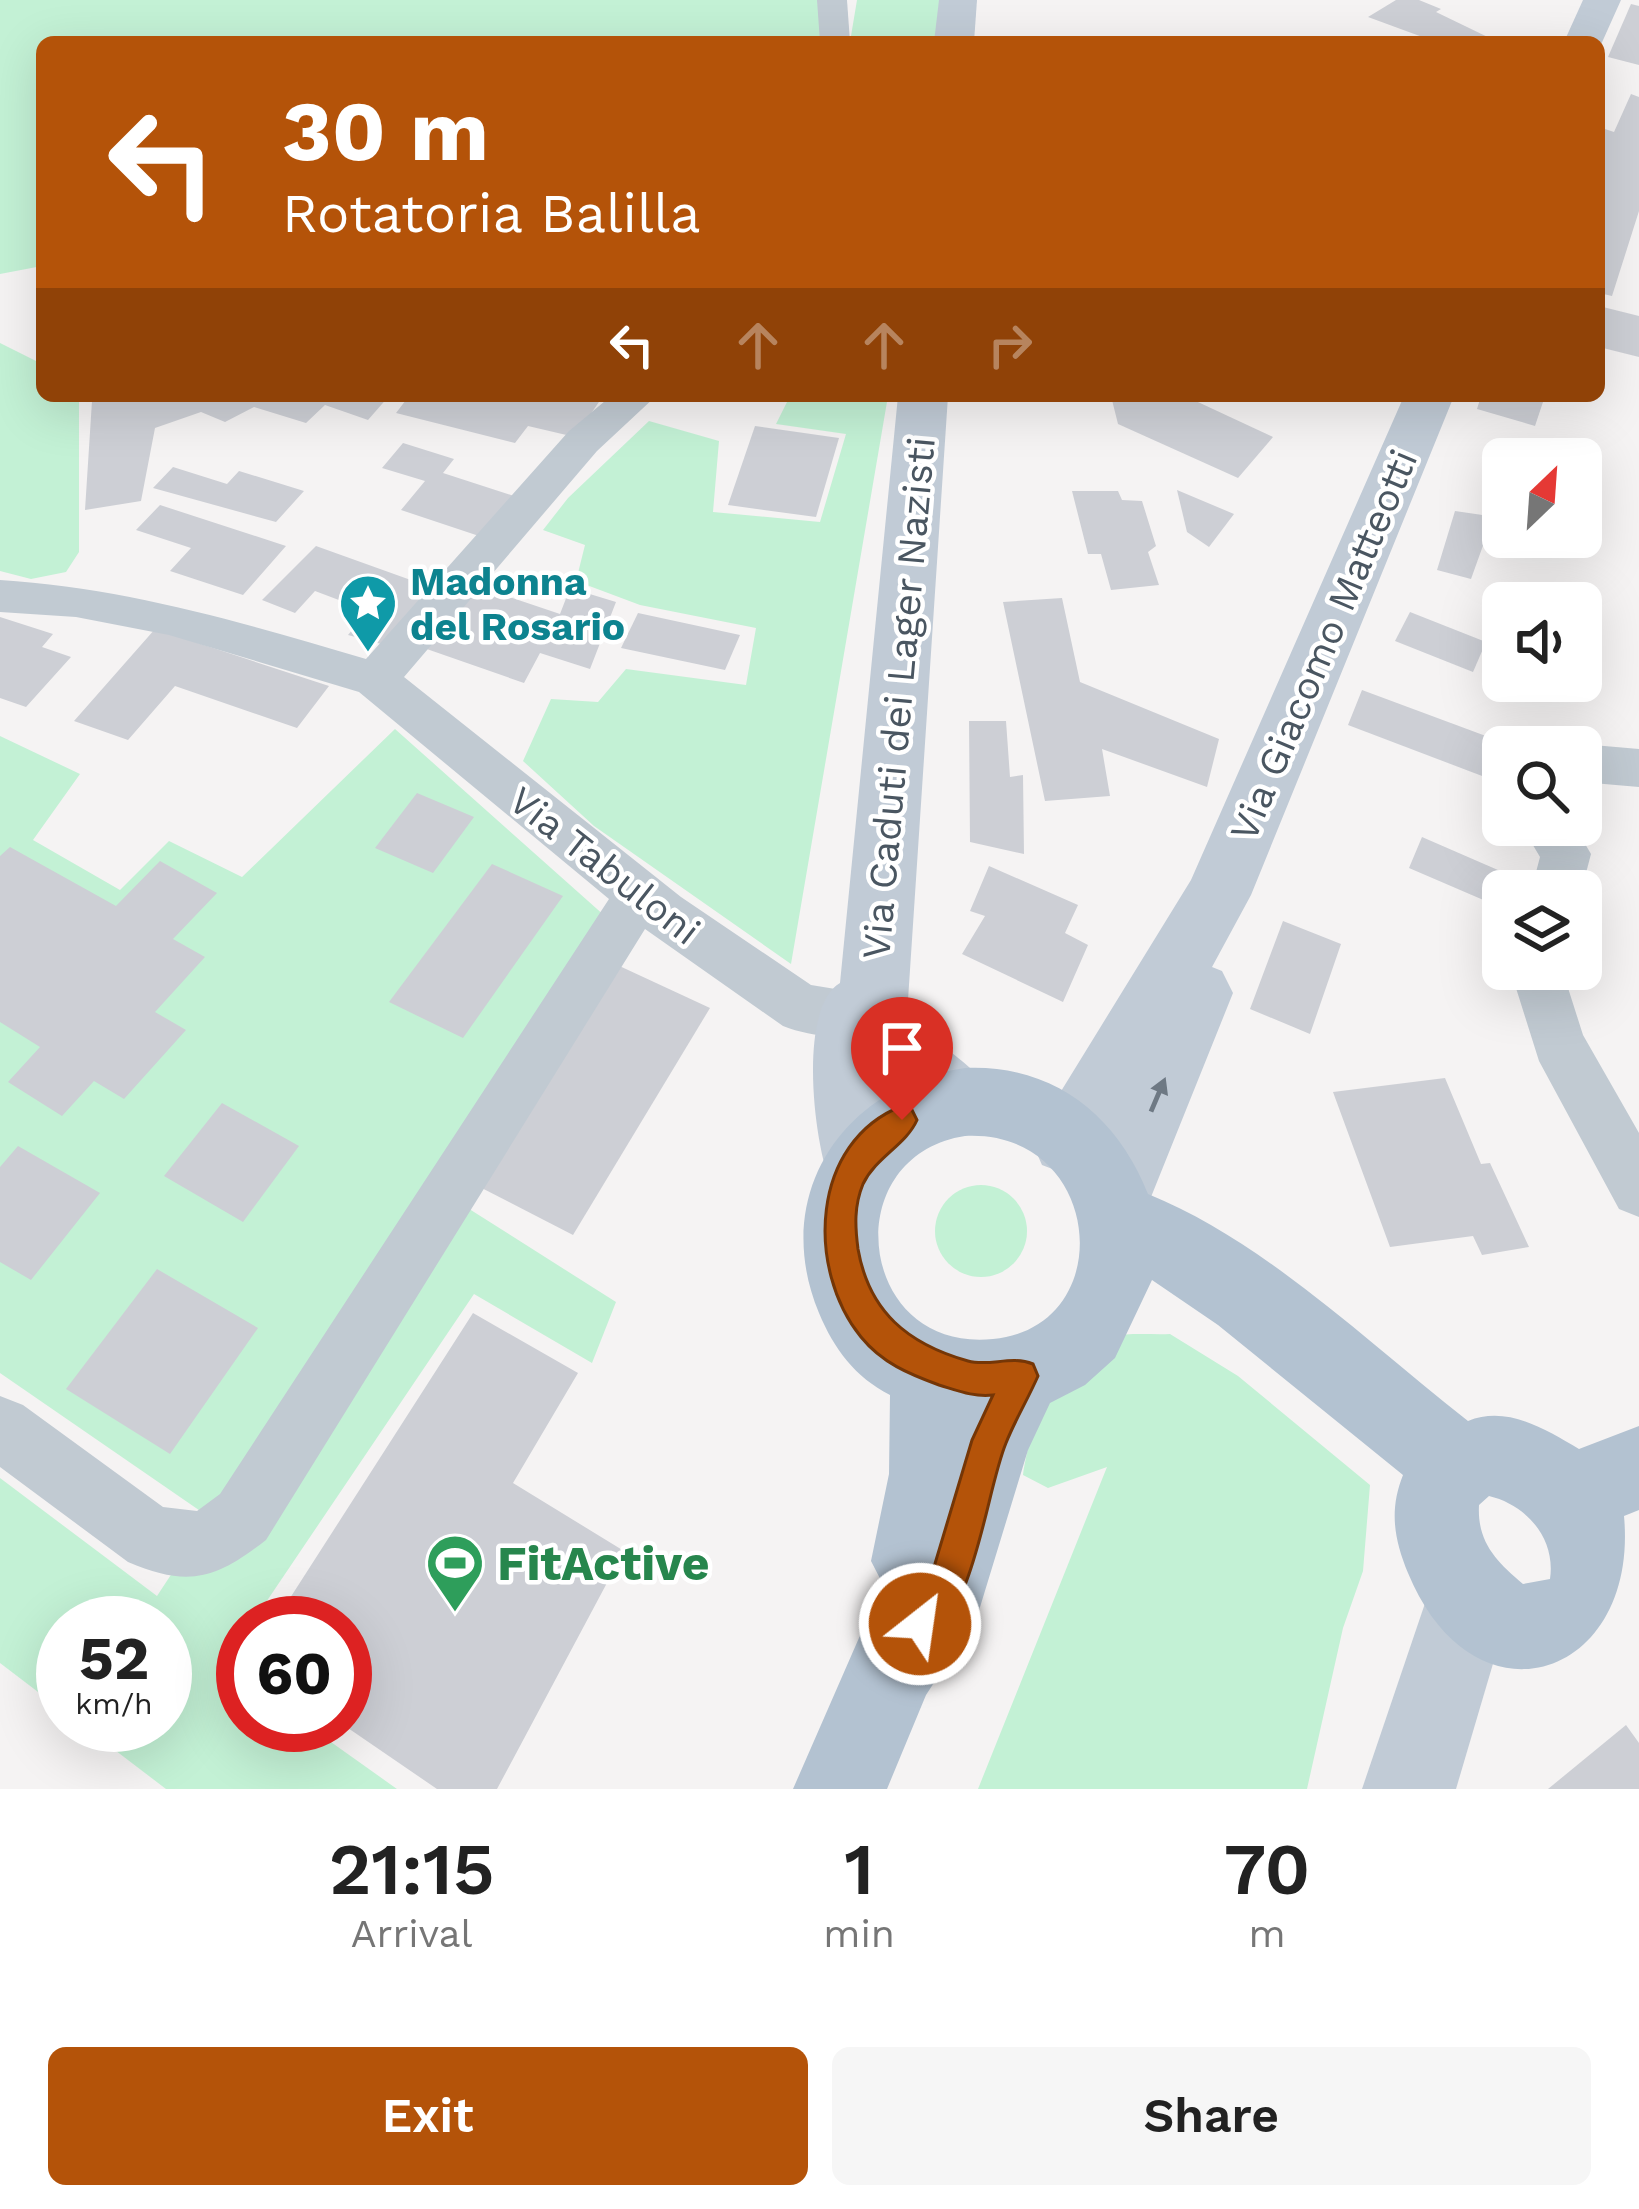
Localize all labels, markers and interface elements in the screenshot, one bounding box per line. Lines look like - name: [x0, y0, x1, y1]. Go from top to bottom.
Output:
- text: 30 m: [282, 82, 489, 180]
- icon: left: [84, 84, 240, 240]
- text: Rotatoria Balilla: [282, 182, 701, 245]
- icon: left: [599, 312, 665, 378]
- icon: ahead: [725, 312, 791, 378]
- icon: ahead: [851, 312, 917, 378]
- icon: right: [977, 312, 1043, 378]
- street label: Via Caduti dei Lager Nazisti: [853, 435, 944, 961]
- north arrow: [1482, 438, 1602, 558]
- map controls: [1482, 438, 1602, 990]
- street label: Via Giacomo Matteotti: [1221, 443, 1426, 848]
- place label: Madonna del Rosario: [410, 559, 625, 649]
- place icon: Madonna del Rosario: [337, 572, 399, 654]
- button: sound: [1482, 582, 1602, 702]
- button: search: [1482, 726, 1602, 846]
- street label: Via Tabuloni: [501, 777, 709, 954]
- button: layers: [1482, 870, 1602, 990]
- pin: [851, 997, 953, 1120]
- icon: arrive: [869, 1015, 935, 1081]
- one-way arrow: [1149, 1077, 1168, 1113]
- sports icon: FitActive: [424, 1532, 486, 1614]
- place label: FitActive: [497, 1535, 710, 1592]
- position arrow: [857, 1561, 983, 1687]
- speed limit sign: 60: [216, 1596, 372, 1752]
- text: 52: [79, 1623, 149, 1694]
- text: km/h: [75, 1686, 153, 1721]
- text: 21:15: [329, 1827, 495, 1911]
- text: 1: [844, 1827, 874, 1911]
- text: 70: [1224, 1827, 1310, 1911]
- text: Arrival: [351, 1911, 473, 1956]
- text: min: [823, 1911, 895, 1956]
- text: m: [1248, 1911, 1286, 1956]
- button: Exit: [48, 2047, 808, 2185]
- button: Share: [832, 2047, 1591, 2185]

